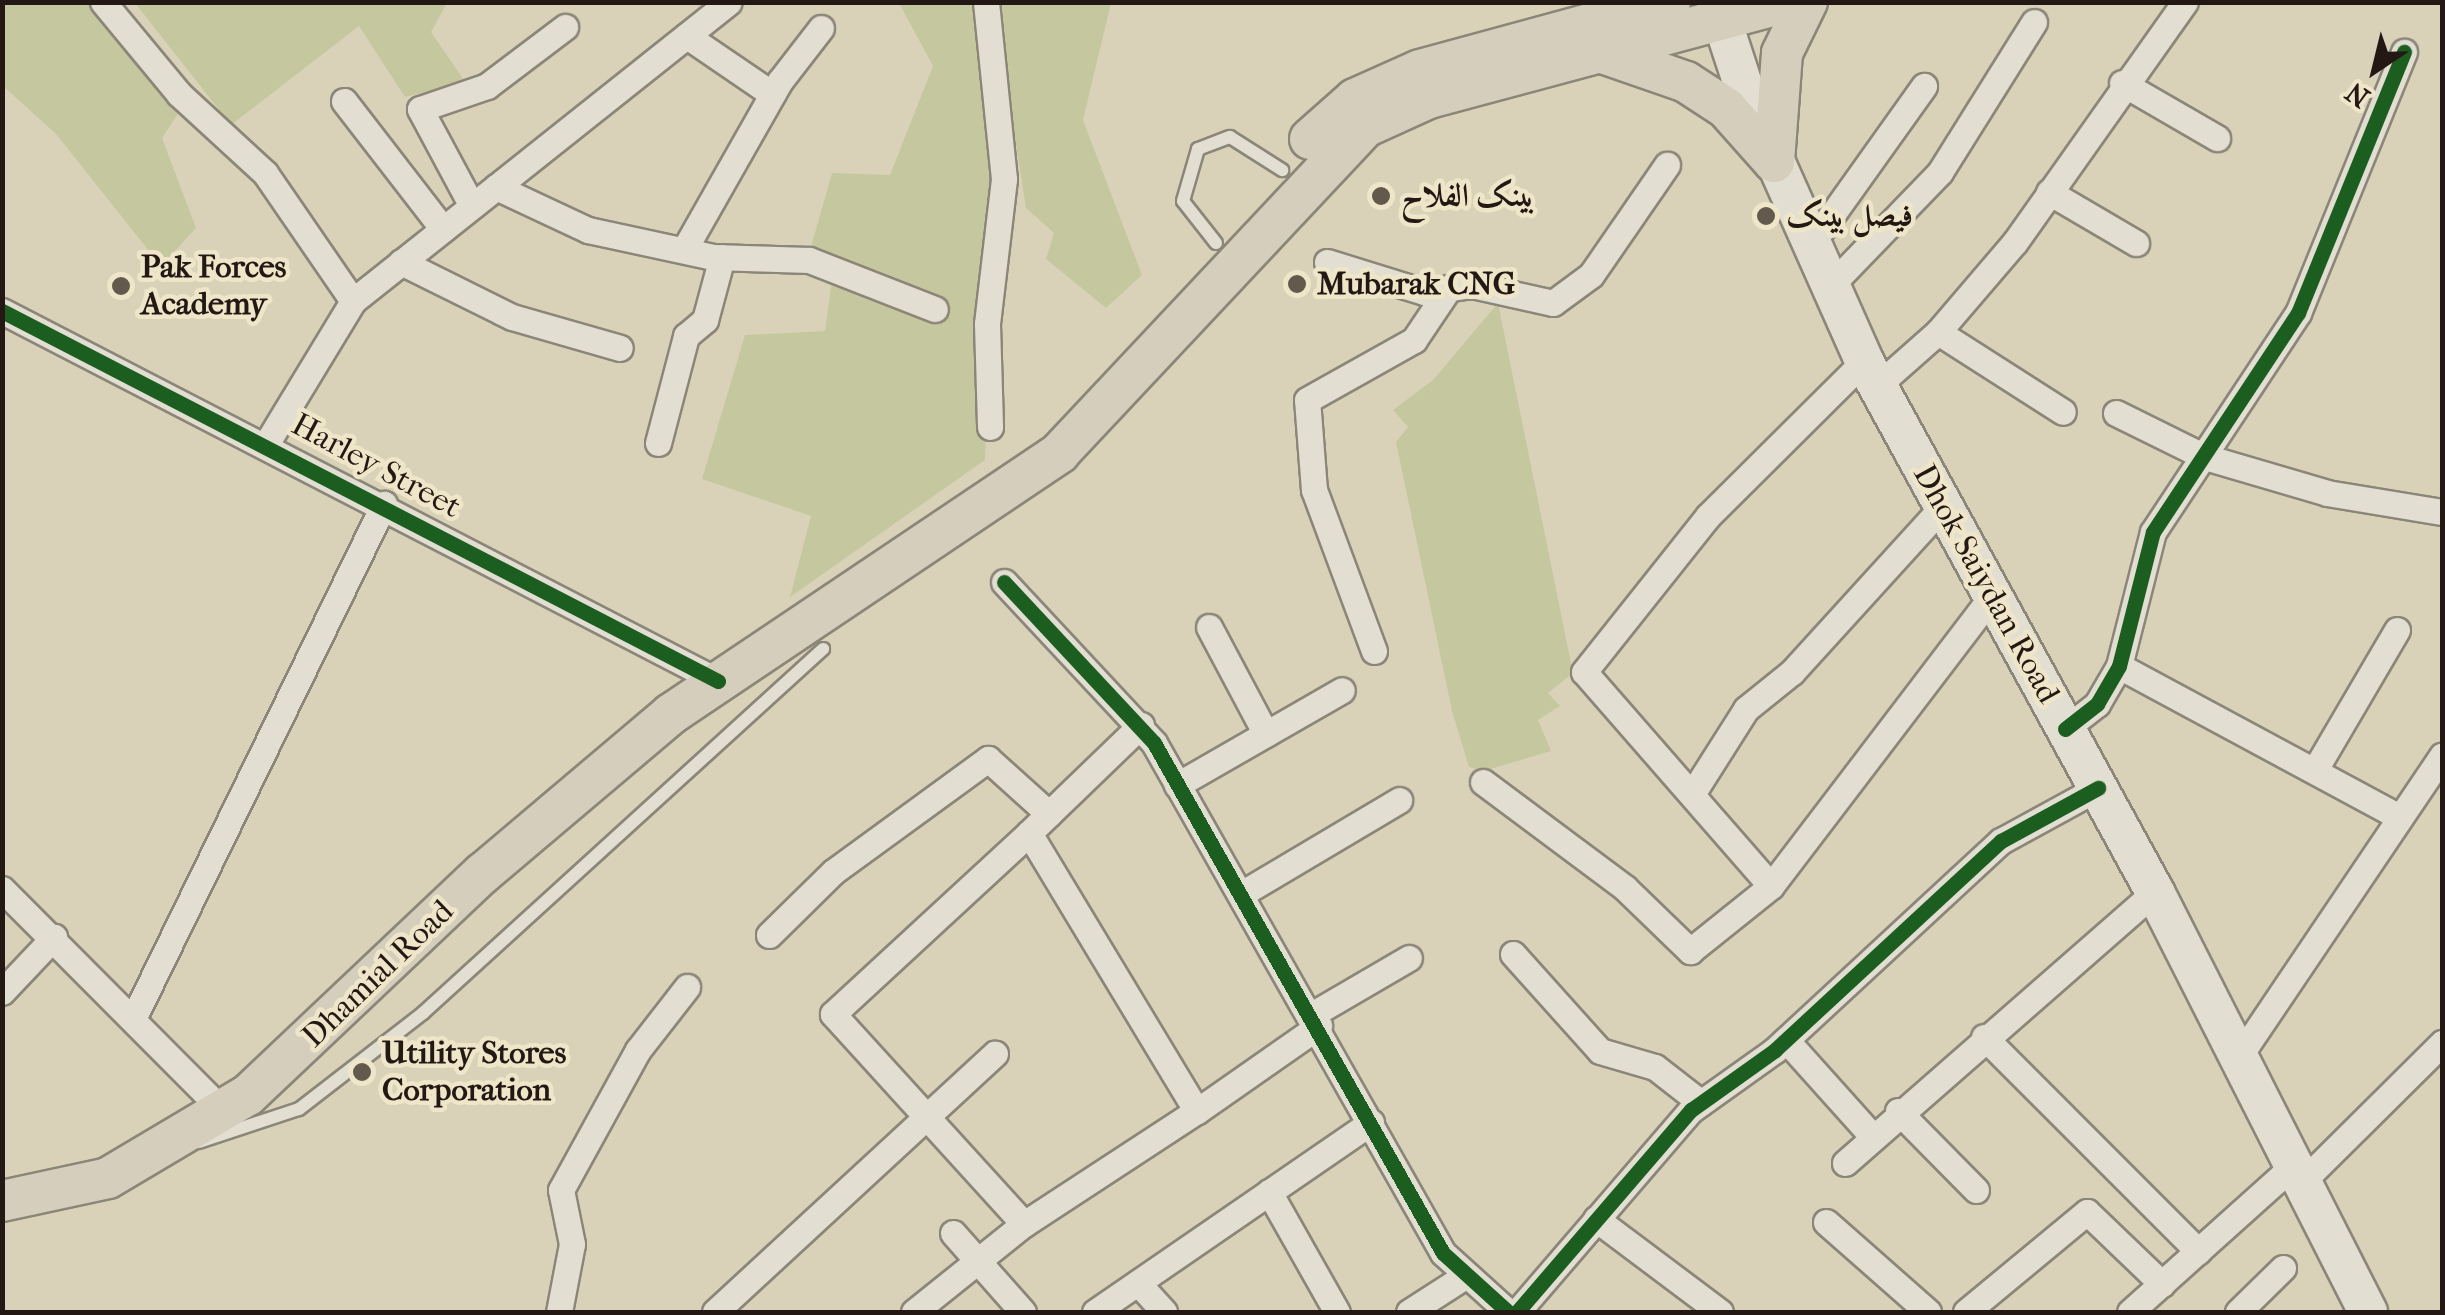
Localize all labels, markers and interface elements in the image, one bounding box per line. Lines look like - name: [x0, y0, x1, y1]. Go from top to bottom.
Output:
- north arrow: [2325, 20, 2425, 120]
- text: N: [2339, 75, 2376, 115]
- place label: بینک الفلاح: [1401, 177, 1535, 215]
- marker: بینک الفلاح: [1370, 185, 1392, 207]
- place label: فیصل بینک: [1786, 197, 1913, 235]
- marker: فیصل بینک: [1755, 205, 1777, 227]
- place label: Pak Forces Academy: [141, 249, 286, 324]
- place label: Mubarak CNG: [1317, 265, 1515, 303]
- marker: Mubarak CNG: [1286, 273, 1308, 295]
- marker: Pak Forces Academy: [110, 275, 132, 297]
- street label: Harley Street: [285, 405, 467, 527]
- street label: Dhok Saiydan Road: [1905, 458, 2067, 710]
- street label: Dhamial Road: [295, 892, 461, 1056]
- place label: Utility Stores Corporation: [382, 1035, 566, 1110]
- marker: Utility Stores Corporation: [351, 1061, 373, 1083]

